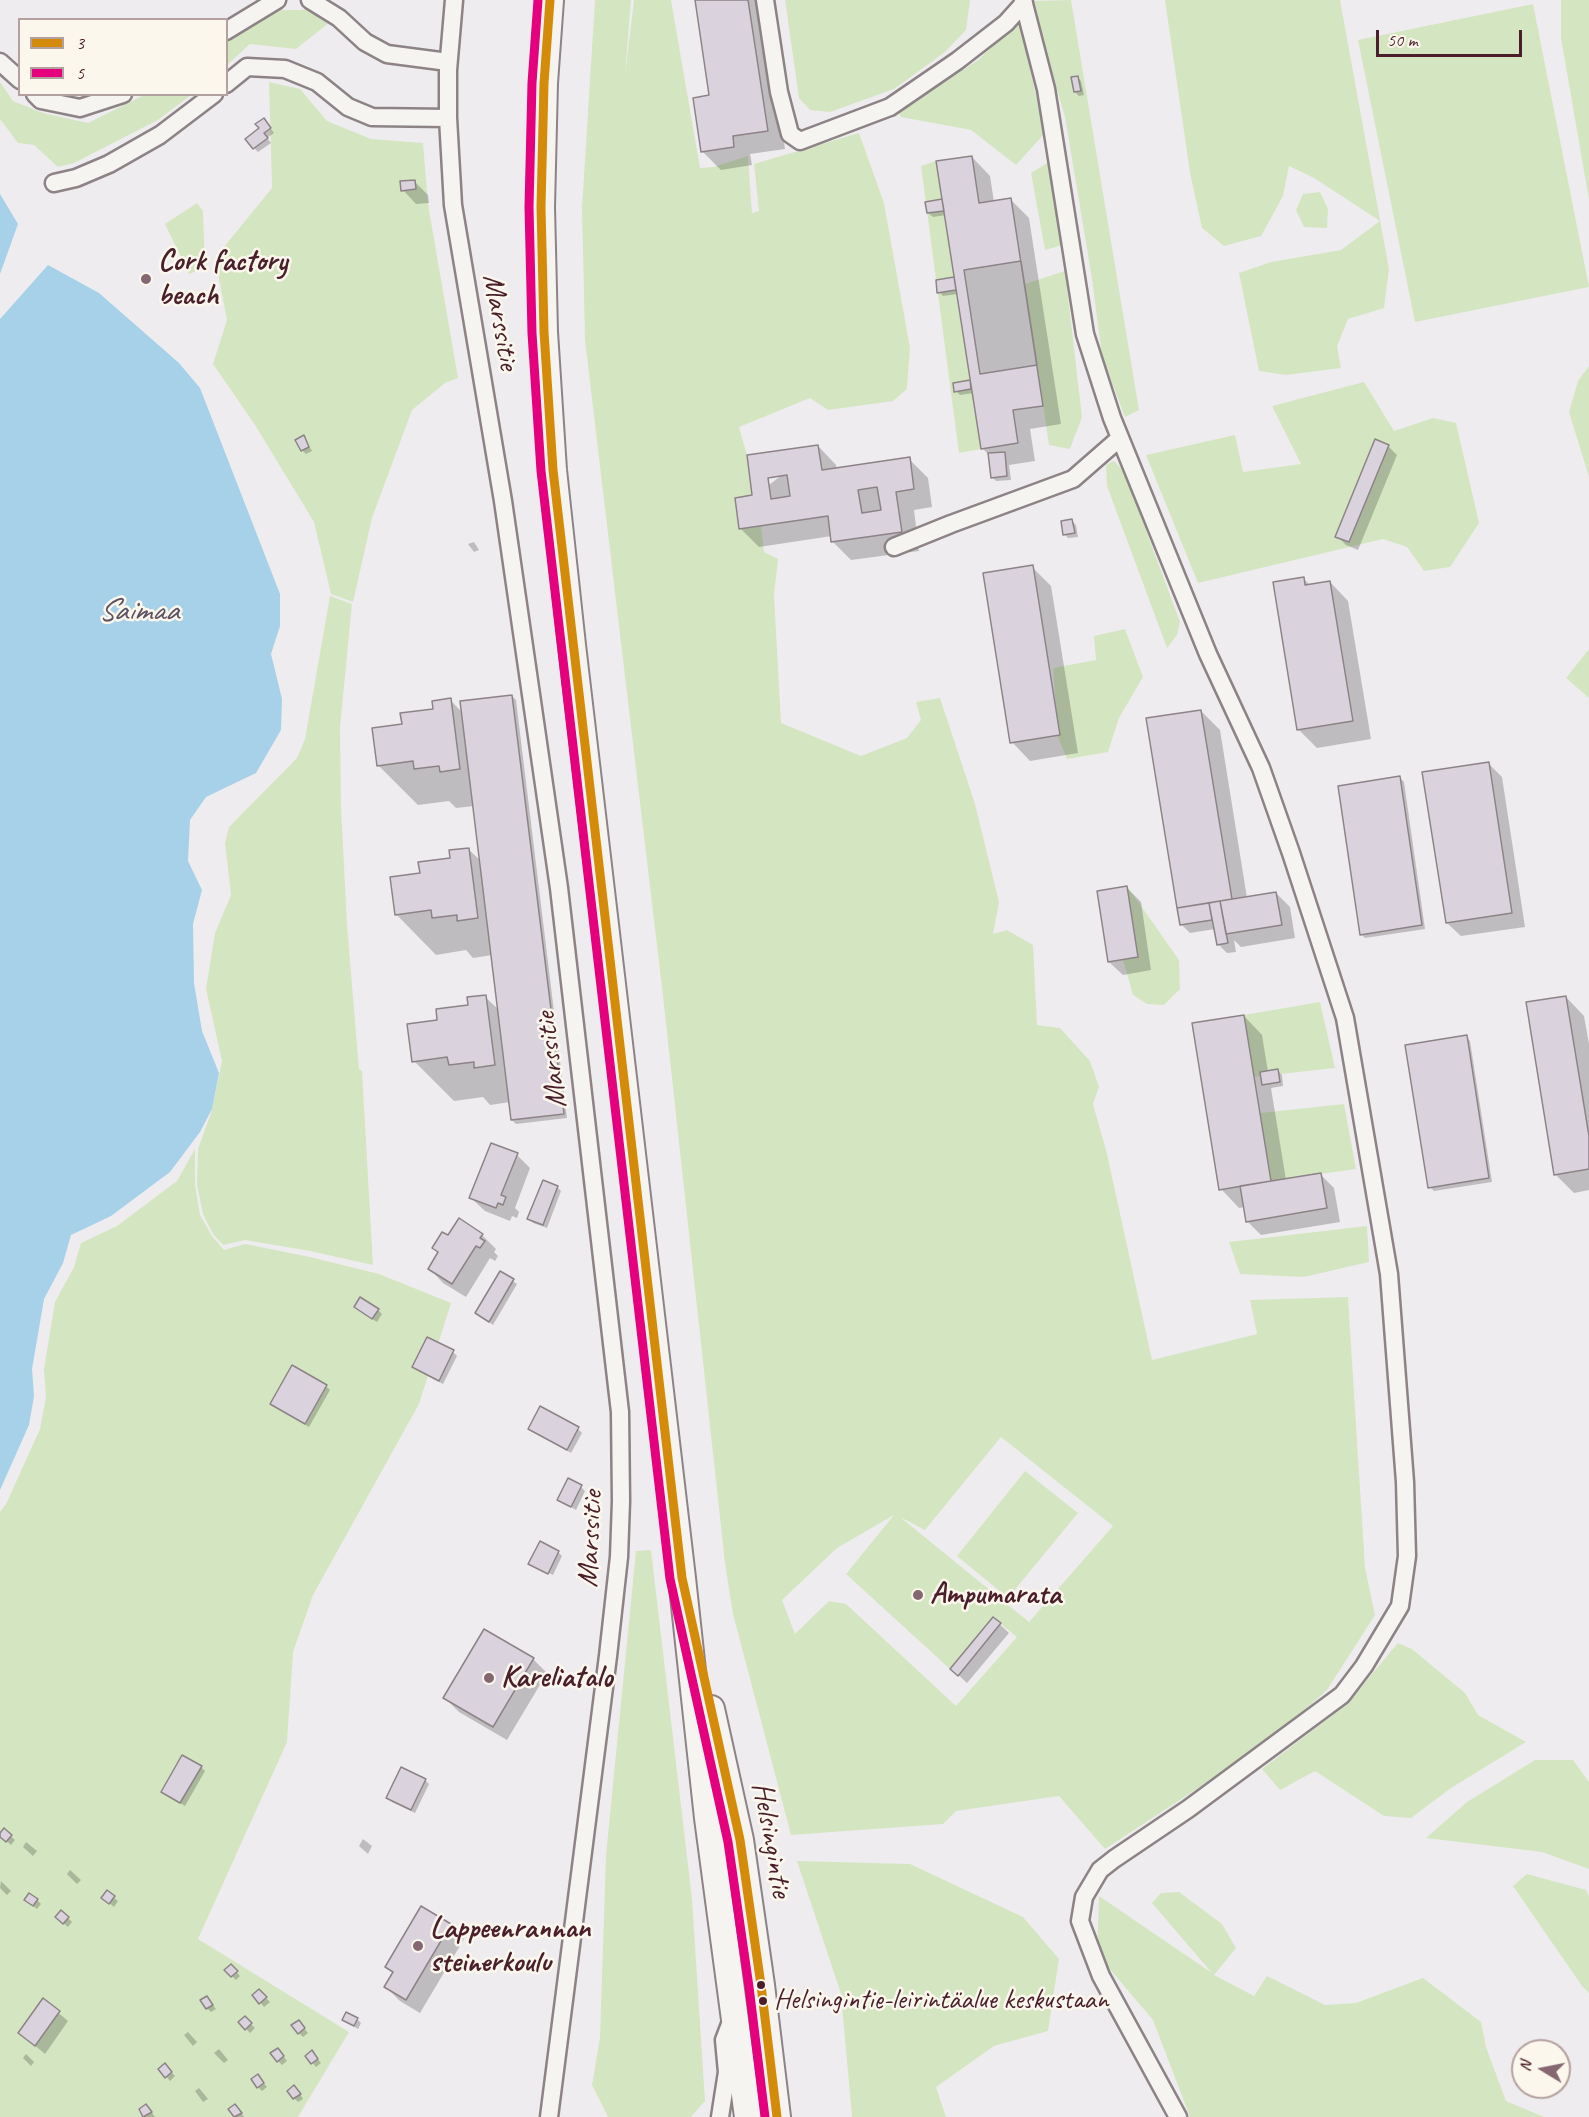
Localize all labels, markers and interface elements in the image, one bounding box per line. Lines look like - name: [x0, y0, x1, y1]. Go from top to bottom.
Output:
- legend: [18, 18, 228, 96]
- scale bar: [1379, 18, 1524, 56]
- text: 50 m: [1387, 29, 1418, 51]
- text: 3: [76, 32, 84, 54]
- text: 5: [76, 62, 84, 84]
- place label: Cork factory beach: [158, 244, 287, 314]
- street label: Marssitie: [474, 271, 526, 373]
- marker: Cork factory beach: [139, 272, 153, 286]
- water label: Saimaa: [98, 593, 178, 631]
- street label: Marssitie: [528, 1010, 576, 1110]
- street label: Marssitie: [570, 1490, 612, 1588]
- place label: Ampumarata: [930, 1577, 1061, 1613]
- marker: Ampumarata: [911, 1588, 925, 1602]
- place label: Kareliatalo: [501, 1660, 612, 1696]
- marker: Kareliatalo: [482, 1671, 496, 1685]
- street label: Helsingintie: [743, 1780, 799, 1900]
- place label: Lappeenrannan steinerkoulu: [430, 1911, 590, 1982]
- marker: Lappeenrannan steinerkoulu: [411, 1939, 425, 1953]
- unlabelled marker: [755, 1979, 767, 1991]
- place label: Helsingintie-leirintäalue keskustaan: [774, 1984, 1108, 2018]
- marker: Helsingintie-leirintäalue keskustaan: [757, 1995, 769, 2007]
- north arrow: [1511, 2039, 1571, 2099]
- text: N: [1515, 2060, 1536, 2073]

